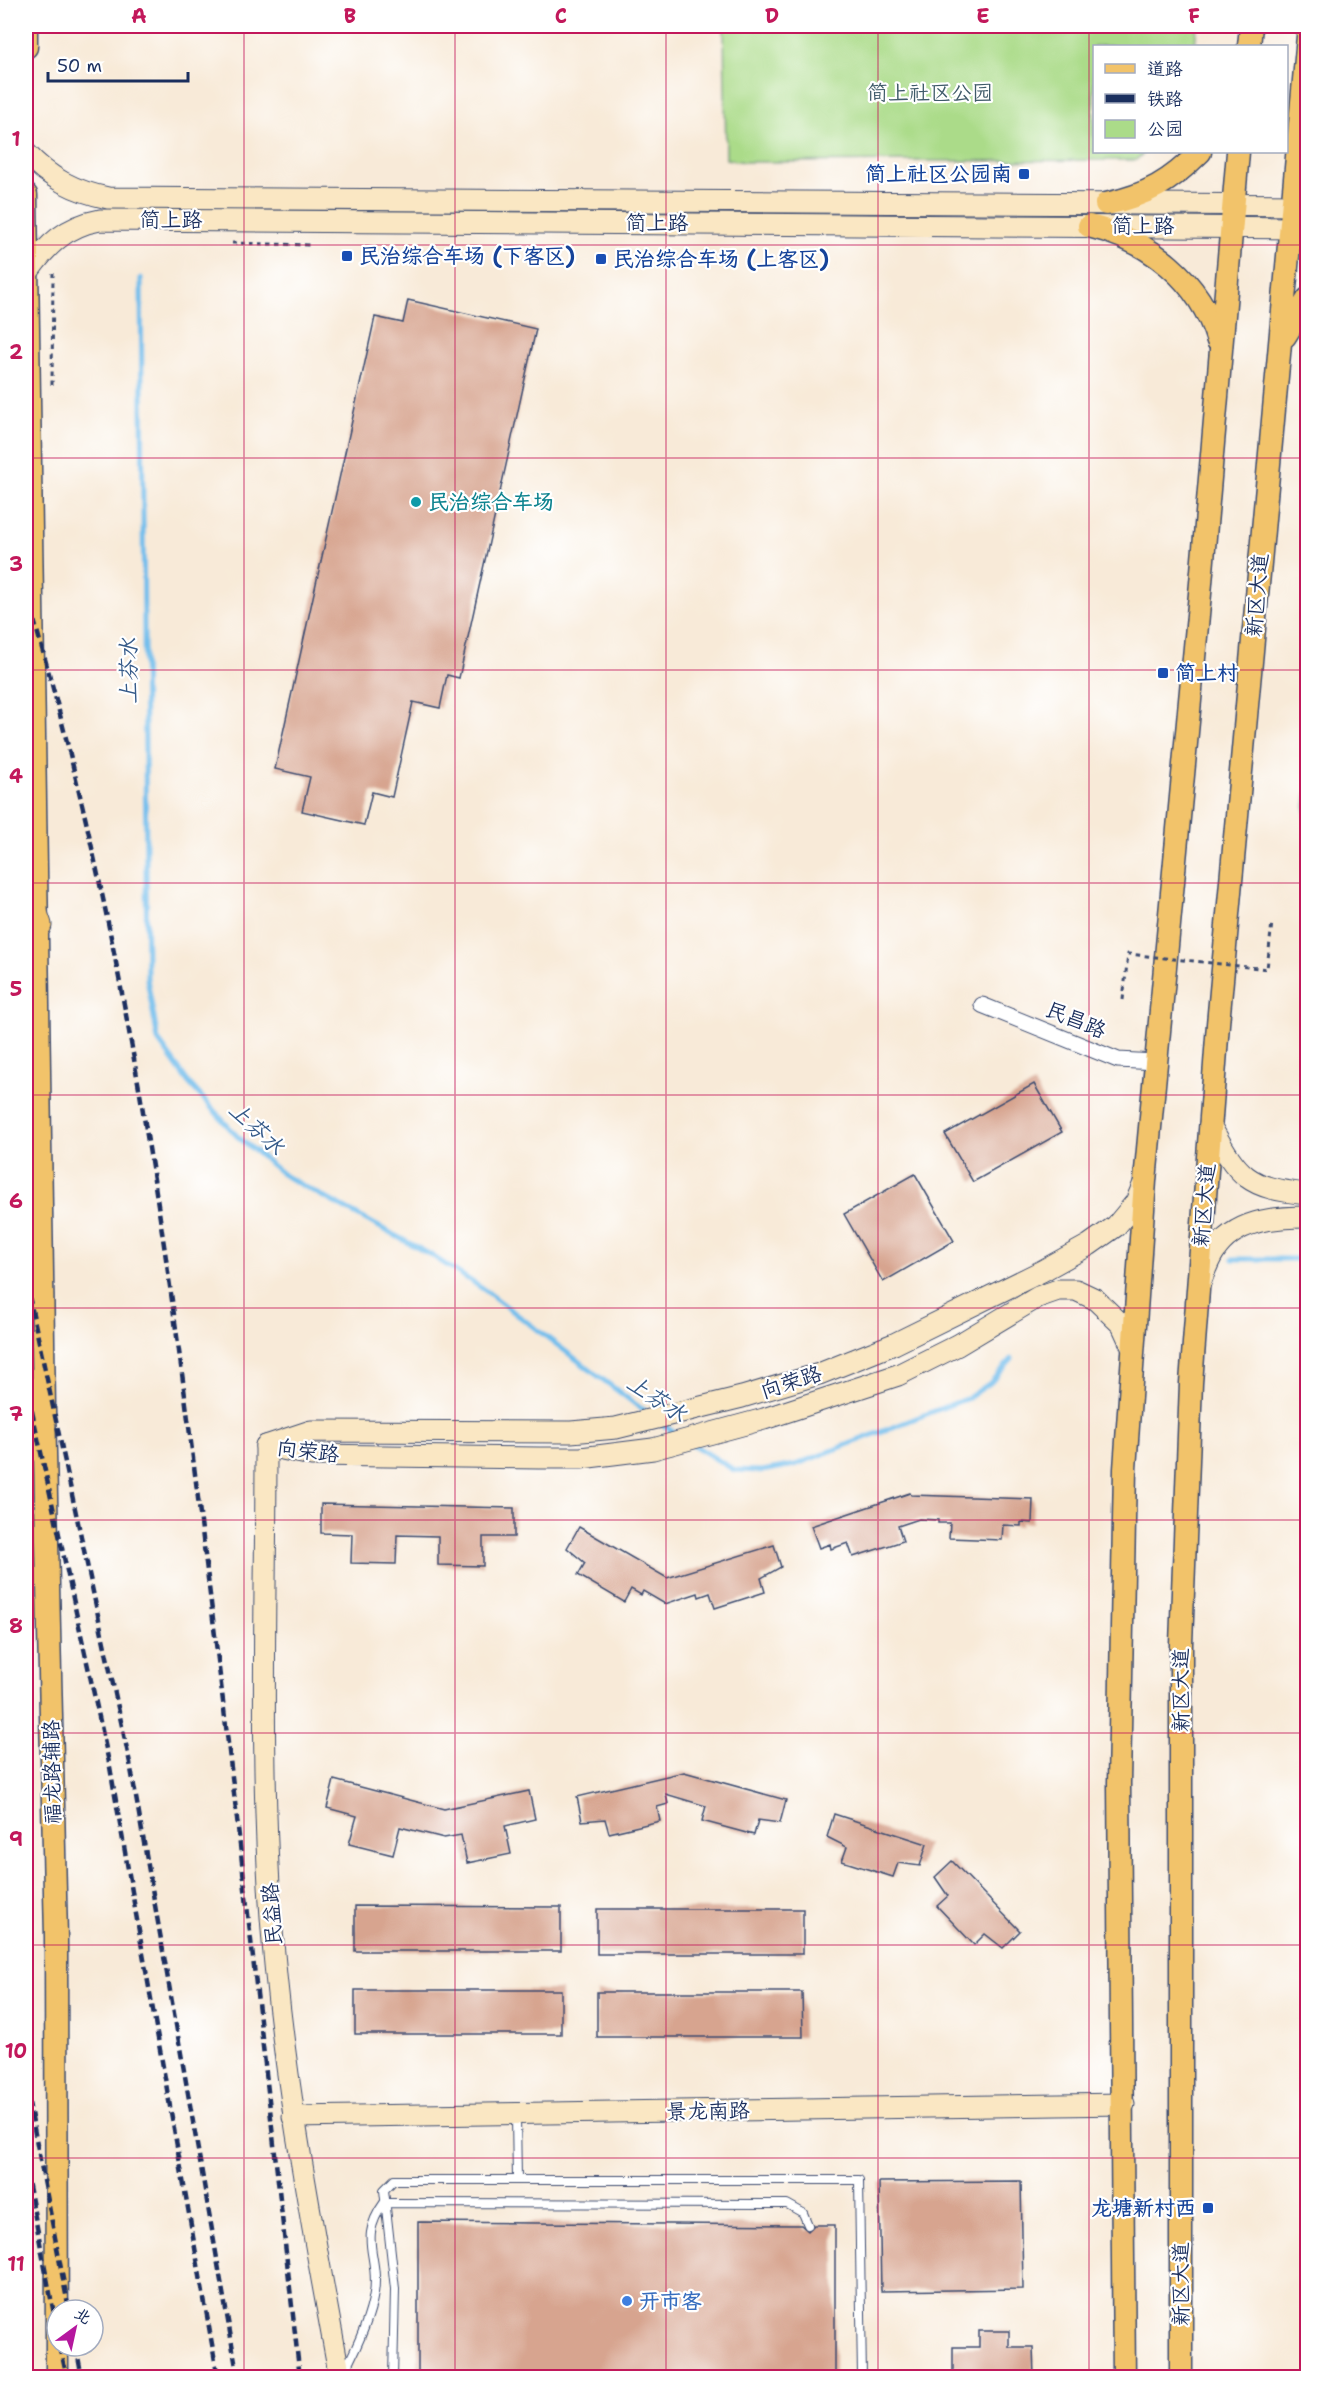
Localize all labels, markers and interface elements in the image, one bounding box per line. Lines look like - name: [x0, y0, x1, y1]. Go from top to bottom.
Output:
- text: A: [131, 3, 147, 29]
- text: B: [344, 3, 356, 29]
- text: C: [555, 3, 567, 29]
- text: D: [765, 3, 779, 29]
- text: E: [976, 3, 990, 29]
- text: F: [1188, 3, 1200, 29]
- scale bar: [48, 45, 188, 83]
- legend: [1093, 45, 1288, 153]
- text: 50 m: [57, 54, 102, 78]
- text: 道路: [1147, 57, 1183, 81]
- park label: 简上社区公园: [867, 79, 993, 107]
- text: 铁路: [1147, 87, 1183, 111]
- text: 公园: [1147, 117, 1183, 141]
- text: 1: [11, 126, 21, 152]
- place label: 简上社区公园南: [865, 160, 1012, 188]
- marker: 简上社区公园南: [1017, 167, 1031, 181]
- street label: 简上路: [140, 206, 203, 234]
- street label: 简上路: [626, 209, 689, 237]
- street label: 简上路: [1112, 212, 1175, 240]
- place label: 民治综合车场 (下客区): [359, 242, 575, 270]
- place label: 民治综合车场 (上客区): [613, 245, 829, 273]
- marker: 民治综合车场 (下客区): [340, 249, 354, 263]
- marker: 民治综合车场 (上客区): [594, 252, 608, 266]
- text: 2: [9, 339, 23, 365]
- place label: 民治综合车场: [428, 488, 554, 516]
- marker: 民治综合车场: [409, 495, 423, 509]
- text: 3: [9, 551, 23, 577]
- street label: 新区大道: [1239, 552, 1275, 638]
- water label: 上芬水: [114, 637, 143, 704]
- place label: 简上村: [1175, 659, 1238, 687]
- marker: 简上村: [1156, 666, 1170, 680]
- text: 4: [9, 763, 23, 789]
- text: 5: [10, 976, 22, 1002]
- street label: 民昌路: [1042, 995, 1110, 1045]
- water label: 上芬水: [223, 1095, 291, 1162]
- street label: 新区大道: [1186, 1162, 1222, 1248]
- text: 6: [9, 1188, 23, 1214]
- street label: 向荣路: [757, 1359, 825, 1405]
- water label: 上芬水: [621, 1368, 693, 1429]
- text: 7: [9, 1401, 23, 1427]
- street label: 向荣路: [275, 1433, 341, 1469]
- text: 8: [9, 1613, 23, 1639]
- street label: 新区大道: [1167, 1648, 1195, 1732]
- street label: 福龙路辅路: [37, 1719, 67, 1825]
- text: 9: [9, 1826, 23, 1852]
- street label: 民益路: [256, 1882, 288, 1946]
- text: 10: [5, 2038, 27, 2064]
- street label: 景龙南路: [666, 2096, 750, 2126]
- place label: 龙塘新村西: [1091, 2194, 1196, 2222]
- marker: 龙塘新村西: [1201, 2201, 1215, 2215]
- street label: 新区大道: [1167, 2242, 1195, 2326]
- text: 11: [7, 2251, 25, 2277]
- place label: 开市客: [639, 2287, 702, 2315]
- marker: 开市客: [620, 2294, 634, 2308]
- north arrow: [45, 2298, 105, 2358]
- text: 北: [70, 2303, 95, 2329]

